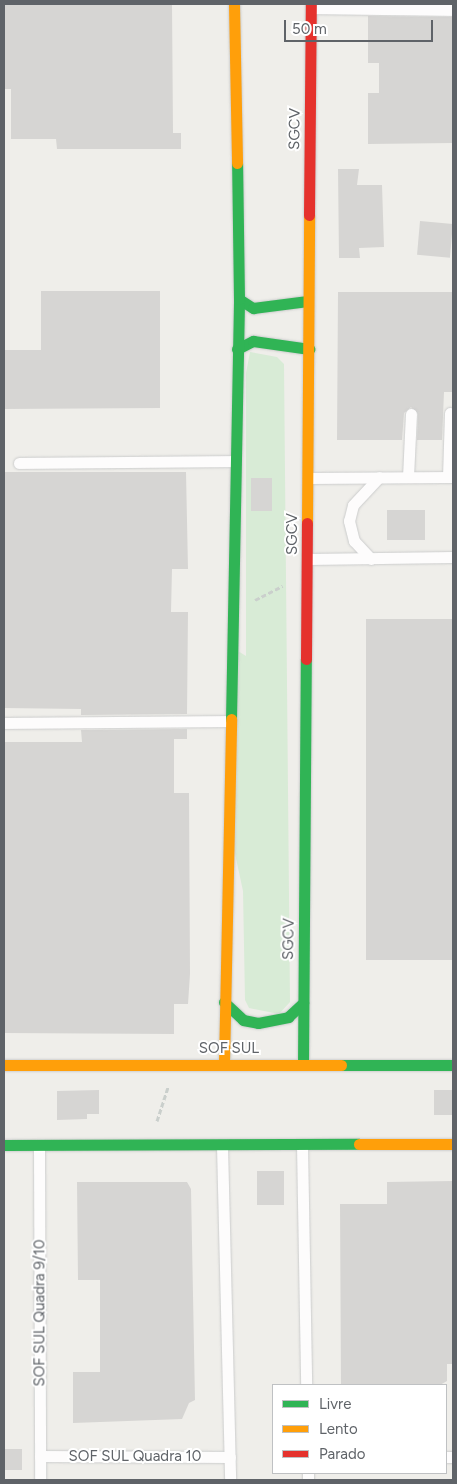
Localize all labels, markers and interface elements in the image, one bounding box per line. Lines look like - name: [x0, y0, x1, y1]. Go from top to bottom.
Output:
- scale bar: [287, 10, 436, 42]
- text: 50 m: [292, 20, 327, 38]
- street label: SGCV: [286, 108, 304, 150]
- street label: SGCV: [284, 513, 302, 555]
- street label: SGCV: [280, 918, 298, 960]
- street label: SOF SUL: [199, 1040, 259, 1058]
- street label: SOF SUL Quadra 9/10: [31, 1239, 49, 1387]
- legend: [272, 1384, 447, 1474]
- text: Livre: [319, 1395, 351, 1413]
- text: Lento: [319, 1420, 358, 1438]
- text: Parado: [319, 1445, 365, 1463]
- street label: SOF SUL Quadra 10: [69, 1448, 201, 1466]

